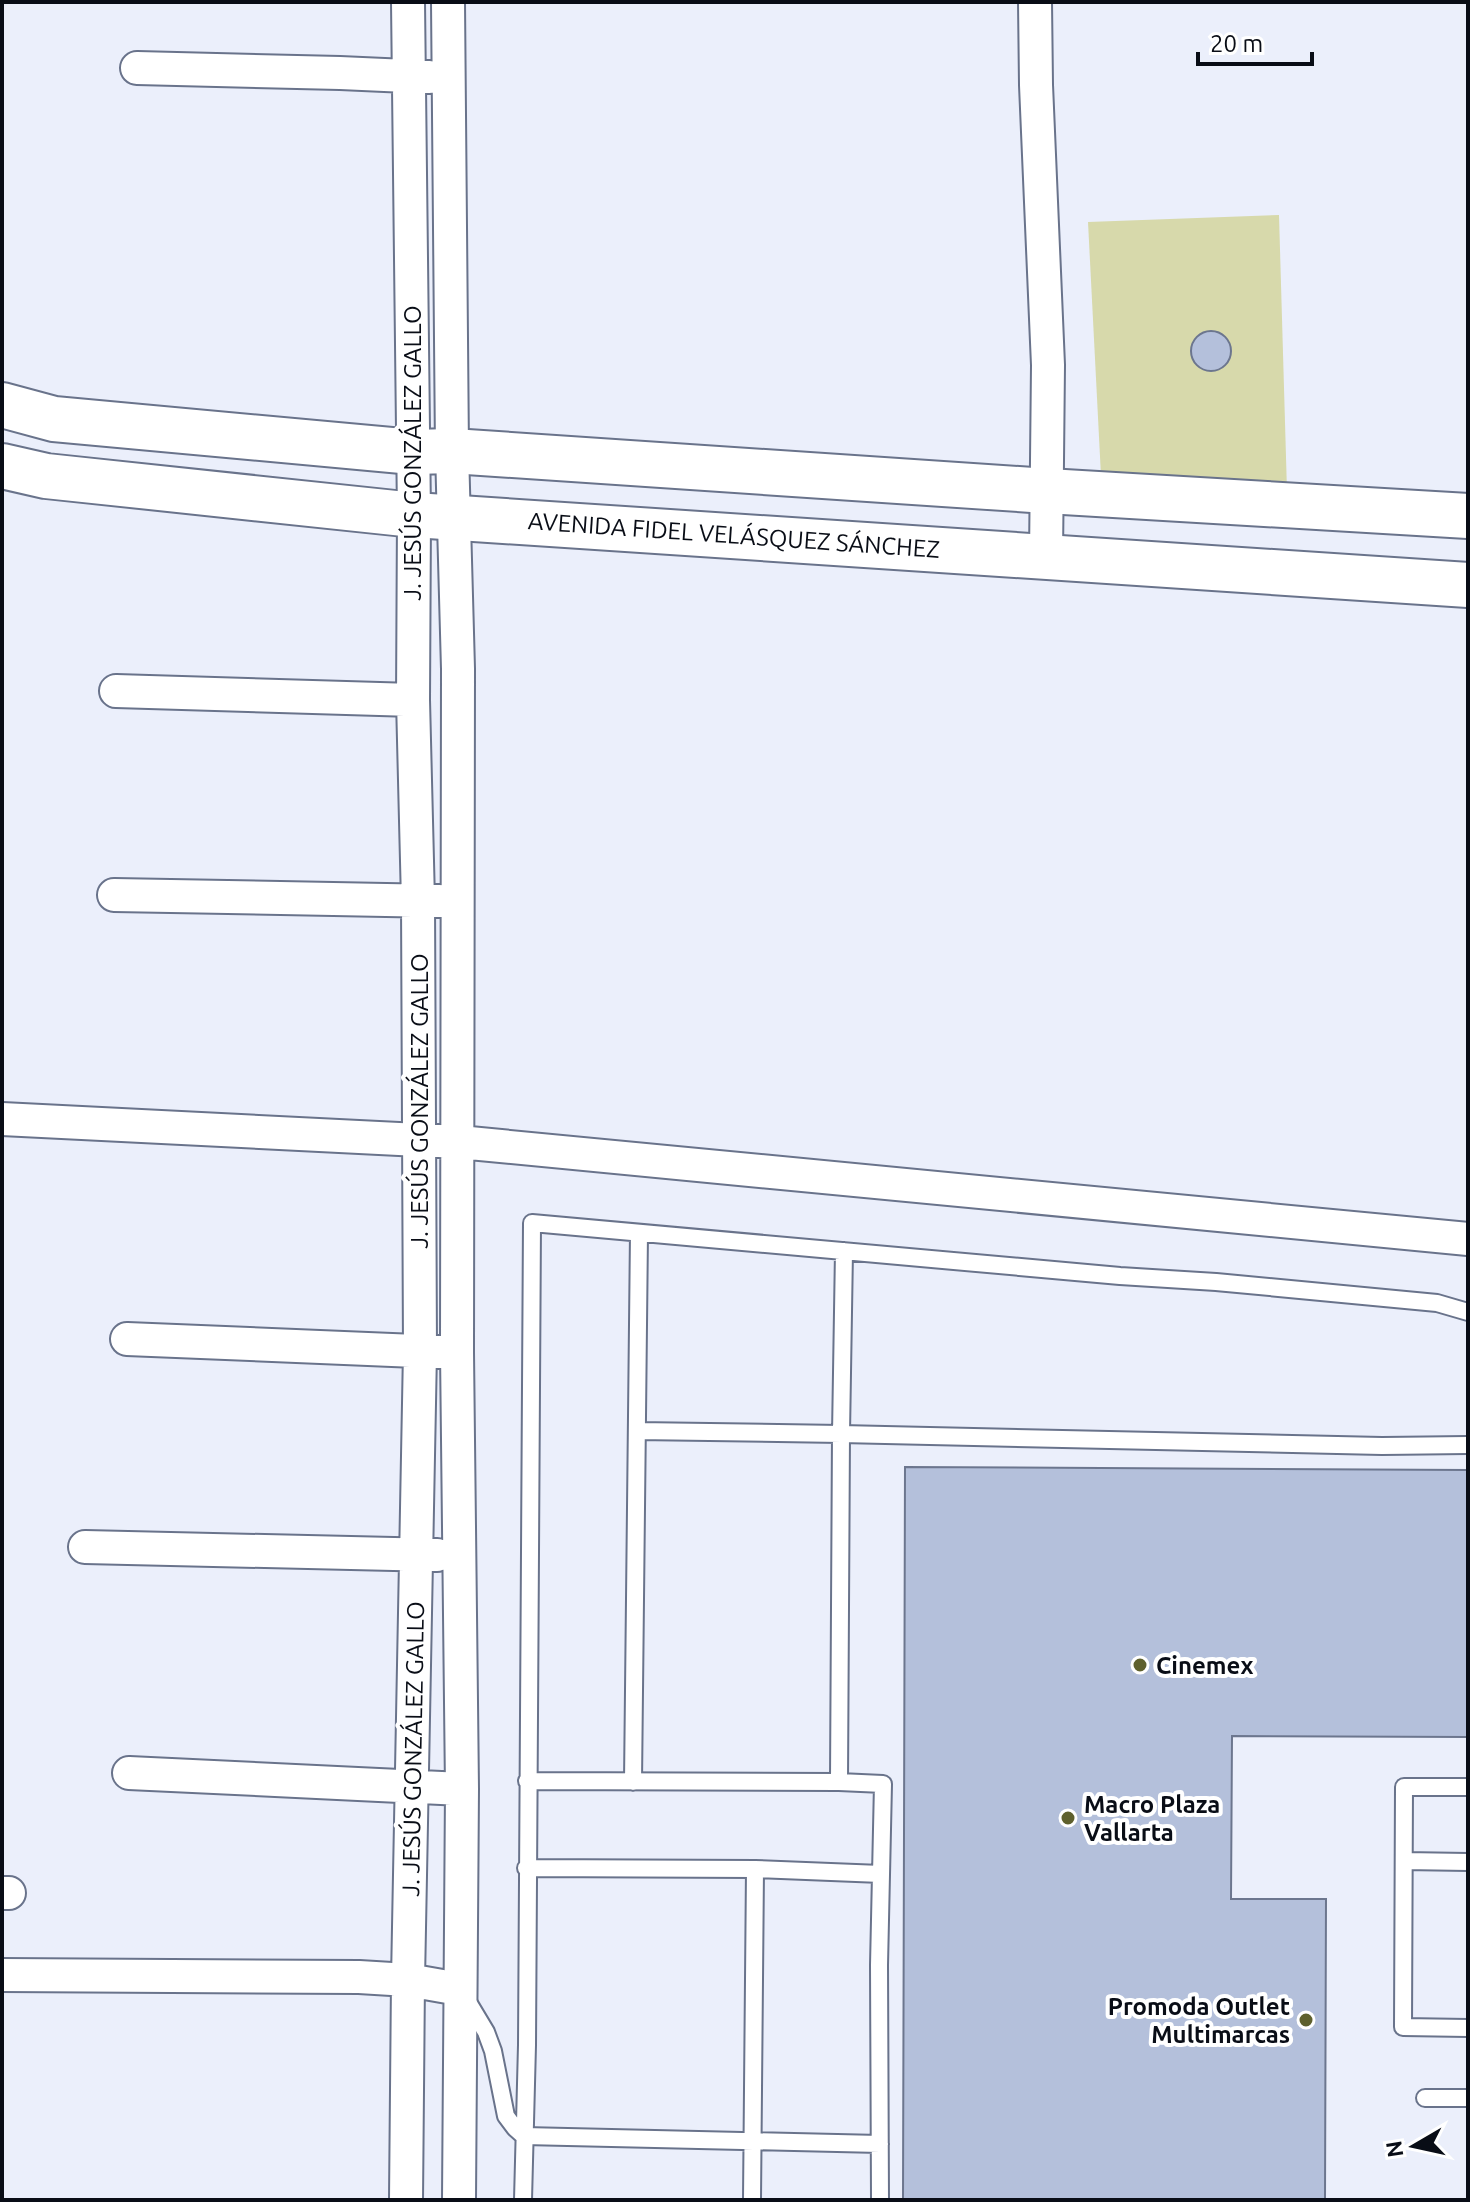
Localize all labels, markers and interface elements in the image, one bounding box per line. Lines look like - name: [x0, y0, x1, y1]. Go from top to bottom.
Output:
- scale bar: [1198, 16, 1312, 66]
- text: 20 m: [1210, 30, 1263, 57]
- street label: J. JESÚS GONZÁLEZ GALLO: [398, 305, 426, 601]
- street label: AVENIDA FIDEL VELÁSQUEZ SÁNCHEZ: [527, 506, 941, 563]
- street label: J. JESÚS GONZÁLEZ GALLO: [405, 953, 433, 1249]
- street label: J. JESÚS GONZÁLEZ GALLO: [396, 1601, 429, 1897]
- place label: Cinemex: [1156, 1652, 1253, 1679]
- marker: Cinemex: [1131, 1656, 1149, 1674]
- place label: Macro Plaza Vallarta: [1084, 1791, 1220, 1846]
- marker: Macro Plaza Vallarta: [1059, 1809, 1077, 1827]
- place label: Promoda Outlet Multimarcas: [1108, 1993, 1290, 2048]
- marker: Promoda Outlet Multimarcas: [1297, 2011, 1315, 2029]
- north arrow: [1374, 2106, 1454, 2186]
- text: N: [1380, 2139, 1407, 2159]

